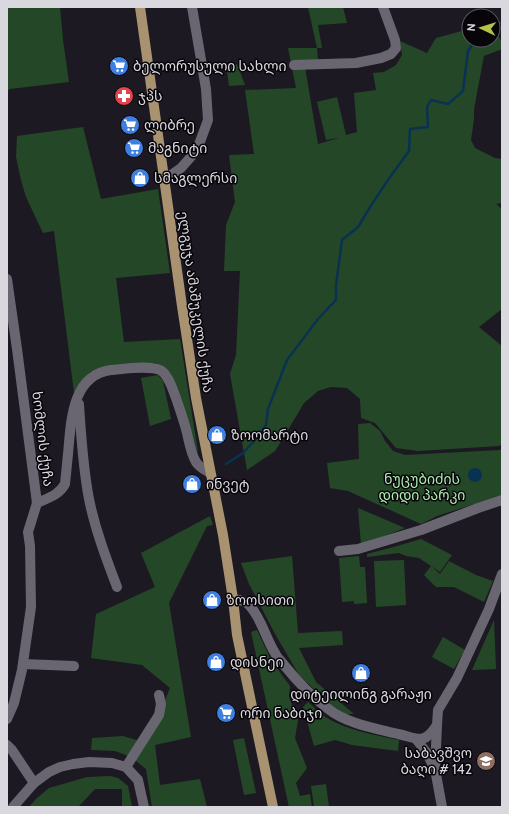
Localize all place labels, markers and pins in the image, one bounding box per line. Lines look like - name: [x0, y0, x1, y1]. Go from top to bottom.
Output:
- supermarket icon: ბელორუსული სახლი: [108, 55, 130, 77]
- place label: ბელორუსული სახლი: [133, 57, 286, 75]
- pharmacy icon: ჯპს: [113, 85, 135, 107]
- place label: ჯპს: [138, 87, 162, 105]
- supermarket icon: ლიბრე: [119, 114, 141, 136]
- place label: ლიბრე: [144, 116, 195, 134]
- supermarket icon: მაგნიტი: [123, 137, 145, 159]
- place label: მაგნიტი: [148, 139, 207, 157]
- shop icon: სმაგლერსი: [129, 167, 151, 189]
- place label: სმაგლერსი: [154, 169, 237, 187]
- shop icon: ზოომარტი: [206, 424, 228, 446]
- place label: ზოომარტი: [231, 426, 308, 444]
- shop icon: ინვეტ: [181, 473, 203, 495]
- place label: ინვეტ: [206, 475, 249, 493]
- shop icon: ზოოსითი: [201, 589, 223, 611]
- place label: ზოოსითი: [226, 591, 294, 609]
- shop icon: დისნეი: [205, 651, 227, 673]
- place label: დისნეი: [230, 653, 283, 671]
- shop icon: დიტეილინგ გარაჟი: [350, 662, 372, 684]
- place label: დიტეილინგ გარაჟი: [290, 685, 432, 703]
- supermarket icon: ორი ნაბიჯი: [215, 702, 237, 724]
- place label: ორი ნაბიჯი: [240, 704, 322, 722]
- place label: საბავშვო ბაღი # 142: [400, 744, 472, 778]
- school or university icon: საბავშვო ბაღი # 142: [475, 750, 497, 772]

